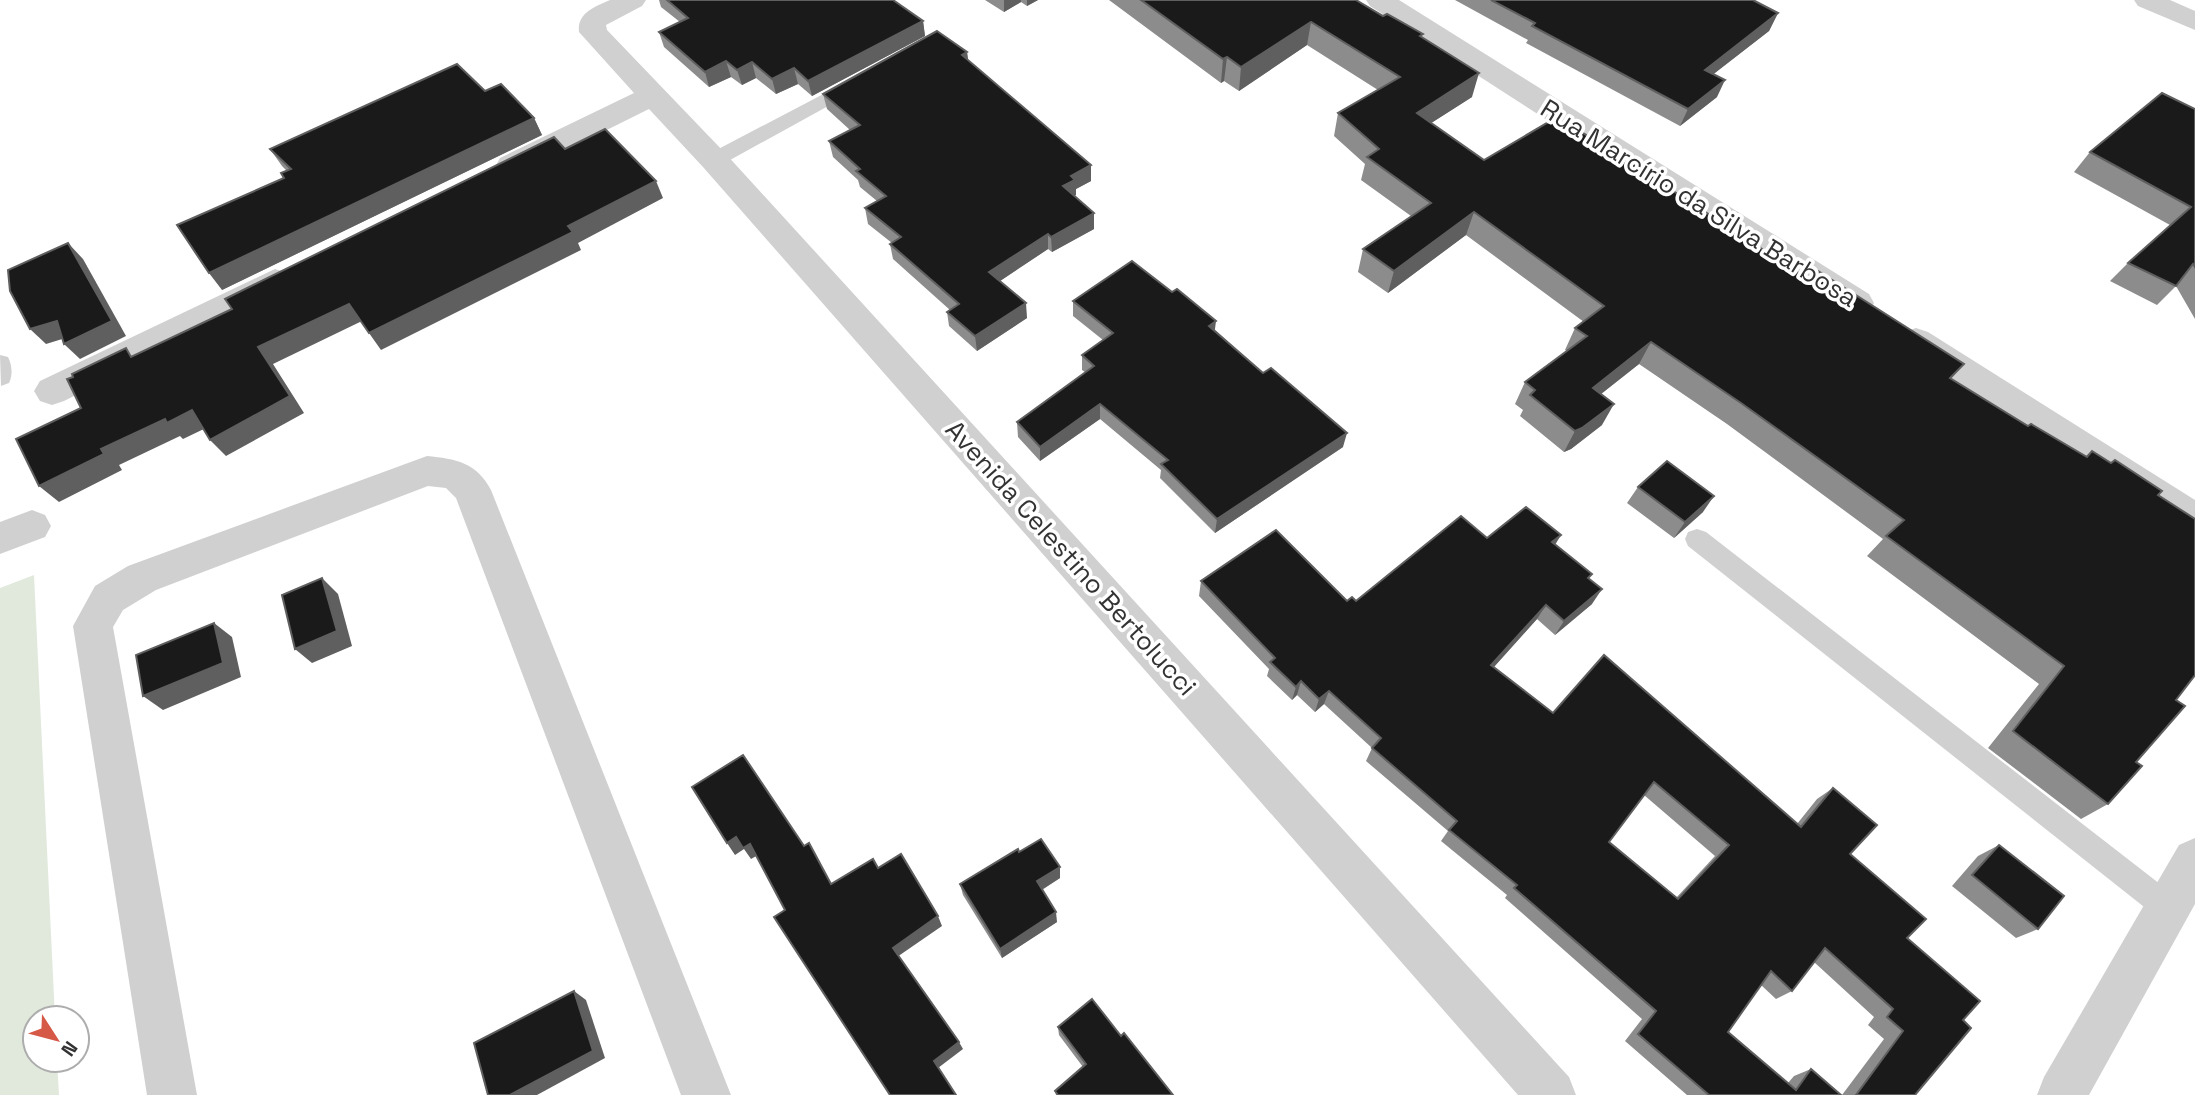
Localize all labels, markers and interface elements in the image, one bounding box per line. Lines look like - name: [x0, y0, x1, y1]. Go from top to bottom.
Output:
- street label: Rua Marcírio da Silva Barbosa: [1534, 91, 1864, 315]
- street label: Avenida Celestino Bertolucci: [938, 413, 1204, 703]
- north arrow: [21, 1004, 91, 1074]
- text: N: [55, 1036, 83, 1061]

